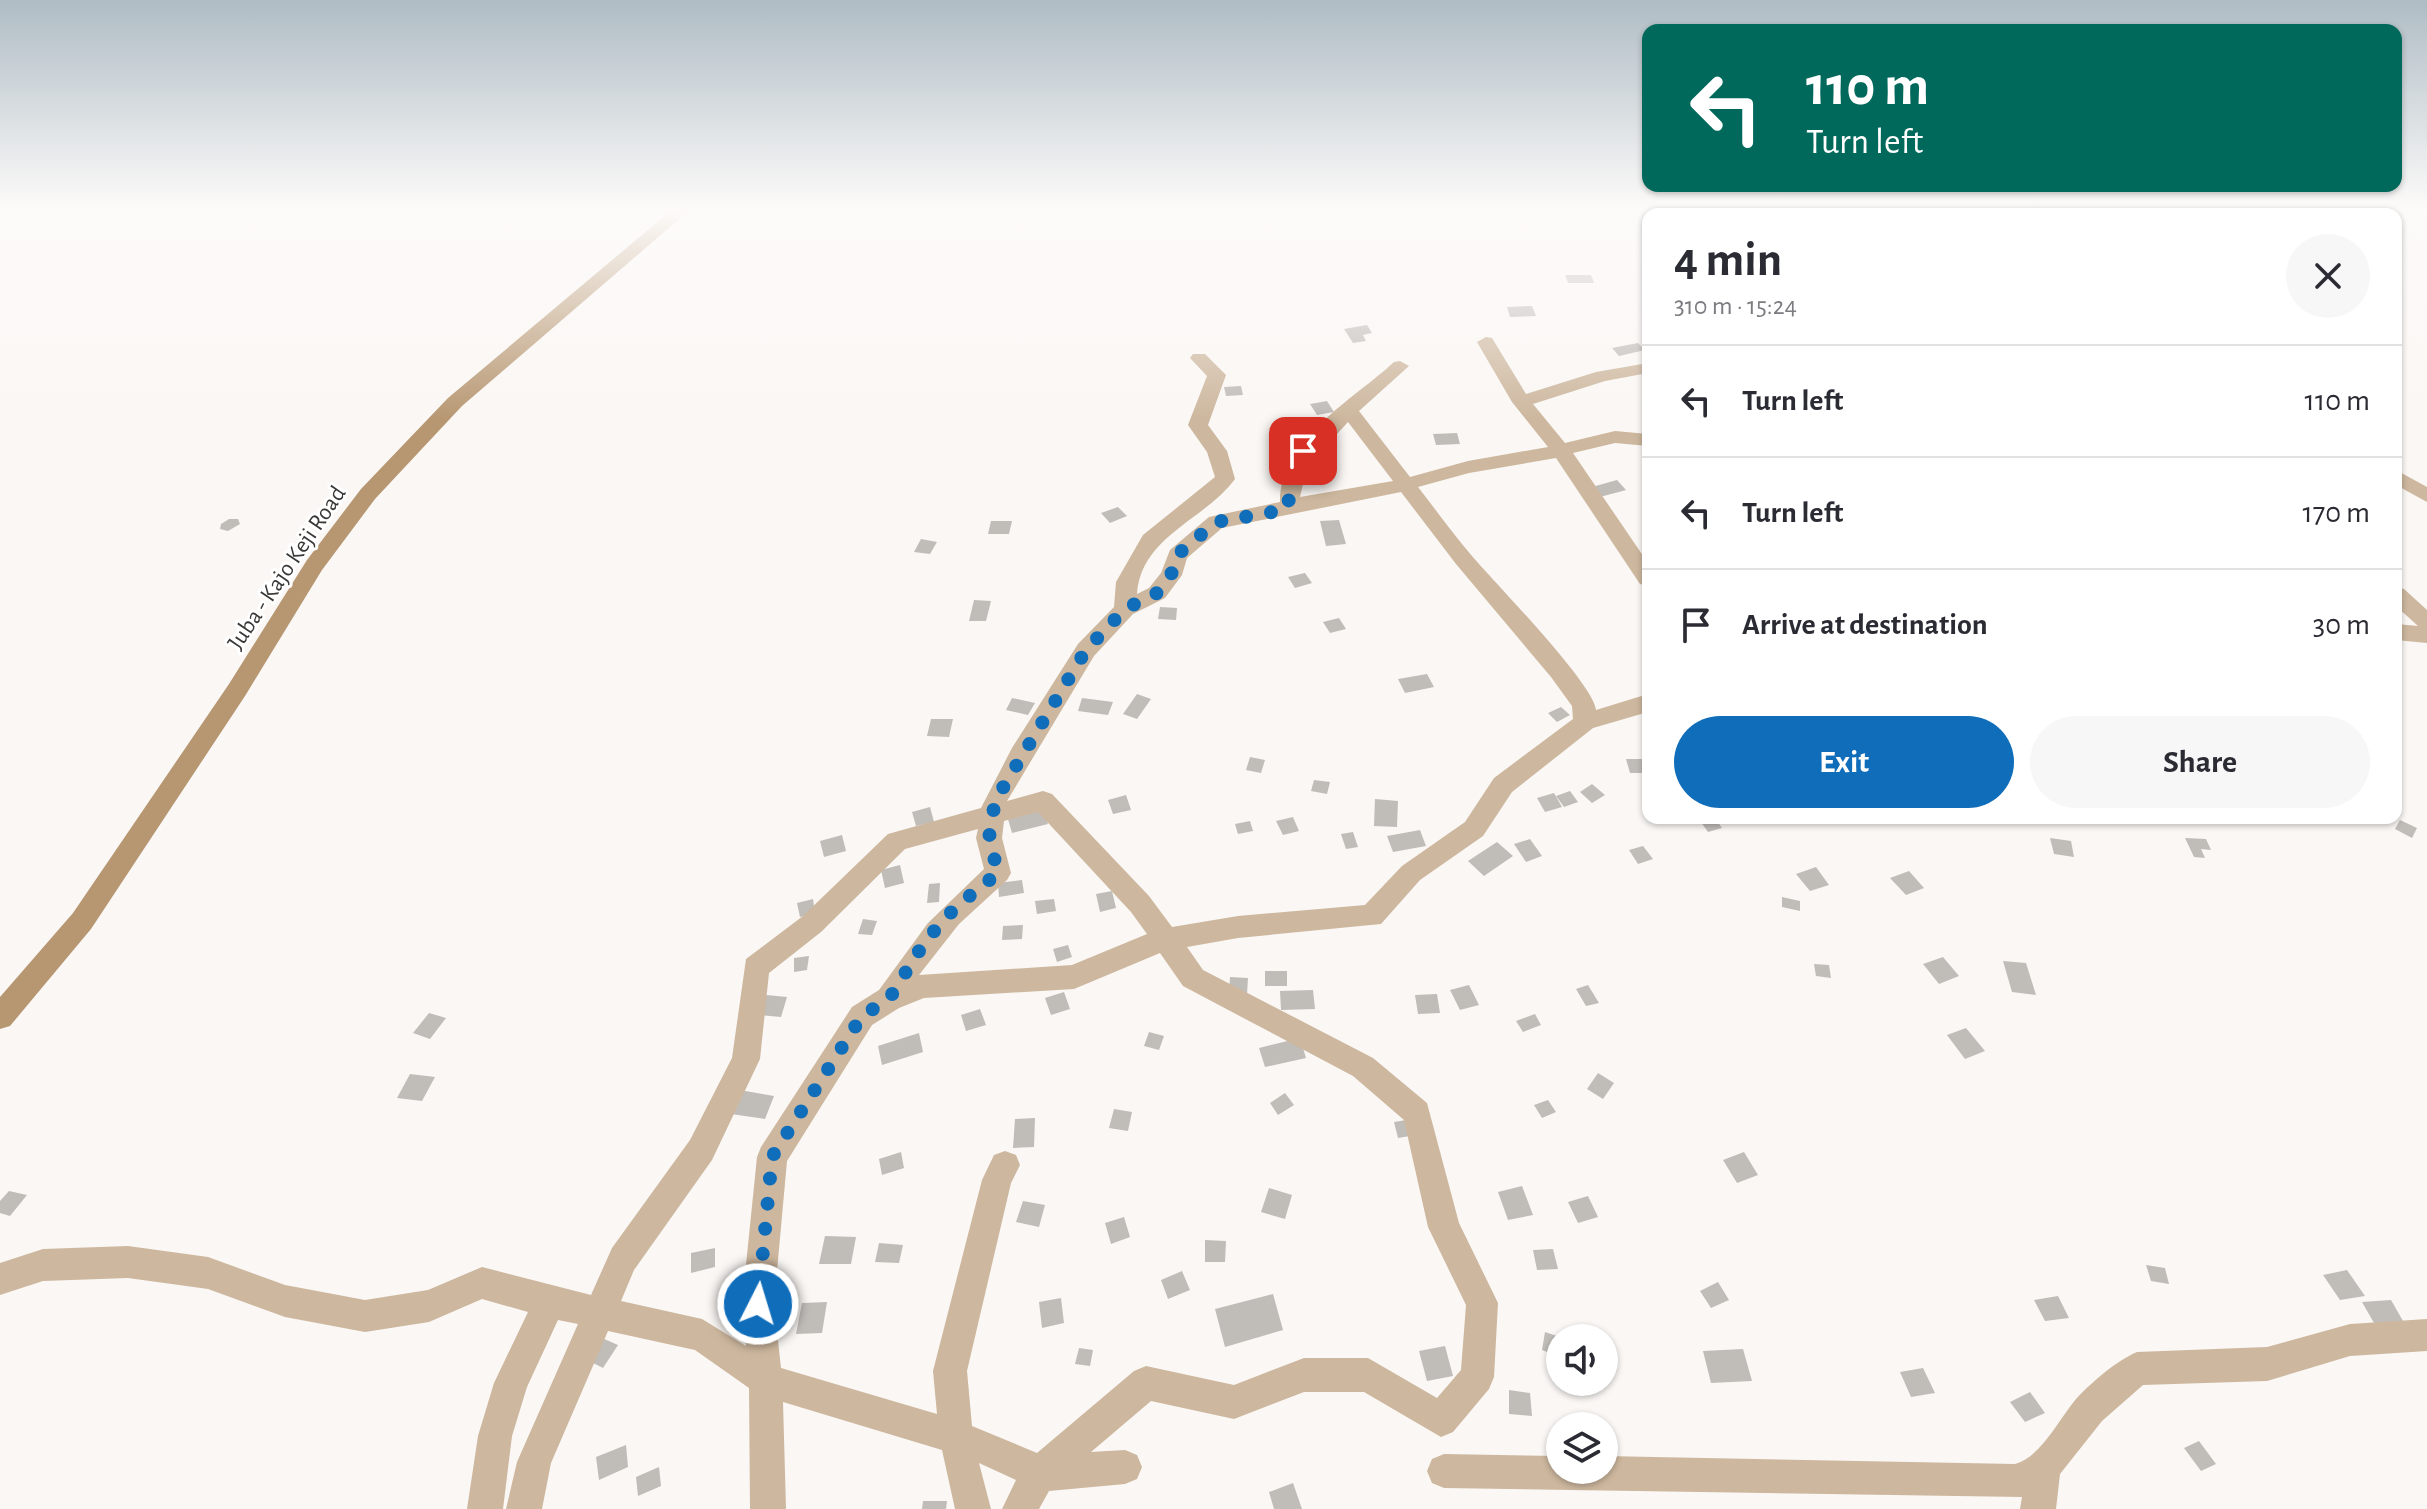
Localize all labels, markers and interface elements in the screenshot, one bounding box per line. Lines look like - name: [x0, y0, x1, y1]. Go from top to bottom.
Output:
- icon: left: [1674, 56, 1778, 160]
- text: 110 m: [1806, 59, 1929, 115]
- text: Turn left: [1806, 124, 1923, 160]
- button: close: [2286, 234, 2370, 318]
- text: 4 min: [1674, 237, 1782, 285]
- text: 310 m · 15:24: [1674, 293, 1797, 319]
- icon: left: [1674, 379, 1718, 423]
- text: Turn left: [1742, 386, 1843, 416]
- text: 110 m: [2305, 386, 2370, 416]
- pin: [1269, 417, 1337, 485]
- icon: arrive: [1281, 429, 1325, 473]
- street label: Juba - Kajo Keji Road: [223, 482, 351, 654]
- icon: left: [1674, 491, 1718, 535]
- text: Turn left: [1742, 498, 1843, 528]
- text: 170 m: [2302, 498, 2370, 528]
- icon: arrive: [1674, 603, 1718, 647]
- text: Arrive at destination: [1742, 610, 1988, 640]
- text: 30 m: [2313, 610, 2370, 640]
- button: Exit: [1674, 716, 2014, 808]
- button: Share: [2030, 716, 2370, 808]
- position arrow: [716, 1262, 800, 1346]
- map controls: [1546, 1324, 1618, 1484]
- button: sound: [1546, 1324, 1618, 1396]
- button: layers: [1546, 1412, 1618, 1484]

